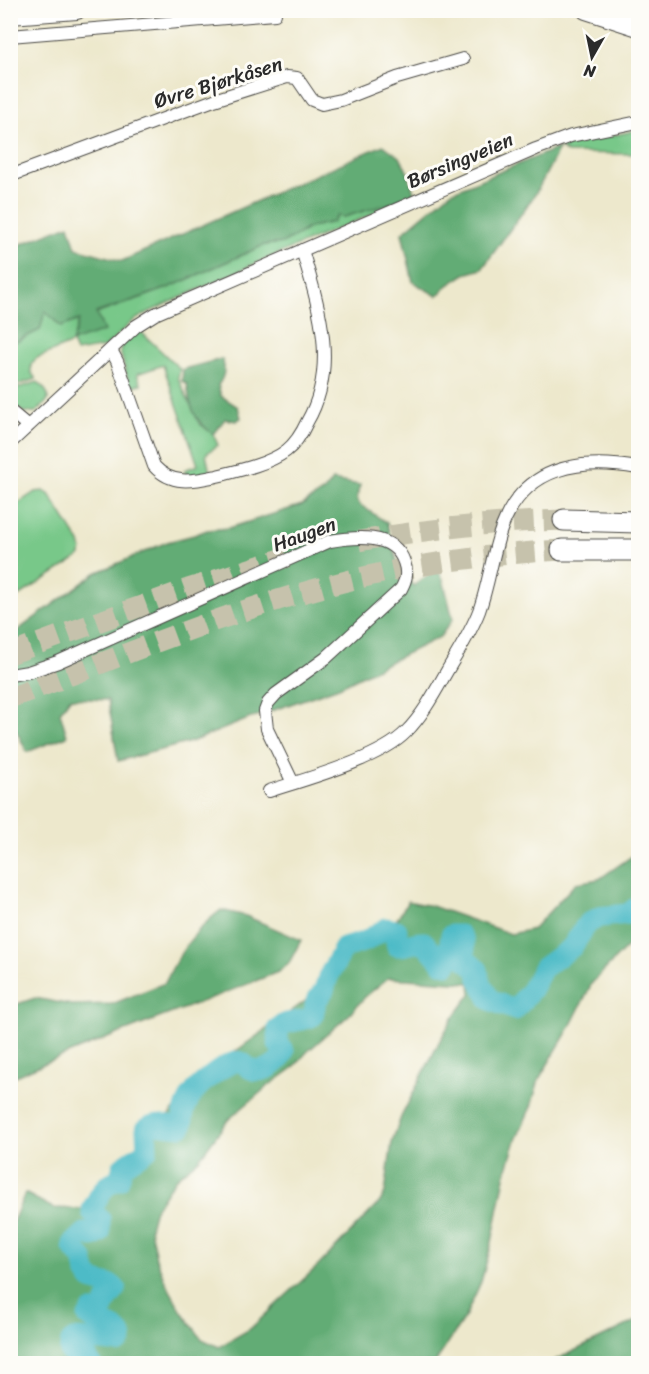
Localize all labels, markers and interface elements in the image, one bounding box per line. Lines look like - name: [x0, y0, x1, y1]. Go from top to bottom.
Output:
- north arrow: [562, 27, 622, 87]
- street label: Øvre Bjørkåsen: [150, 46, 287, 119]
- text: N: [581, 56, 598, 87]
- street label: Børsingveien: [401, 122, 519, 199]
- street label: Haugen: [267, 507, 341, 562]

